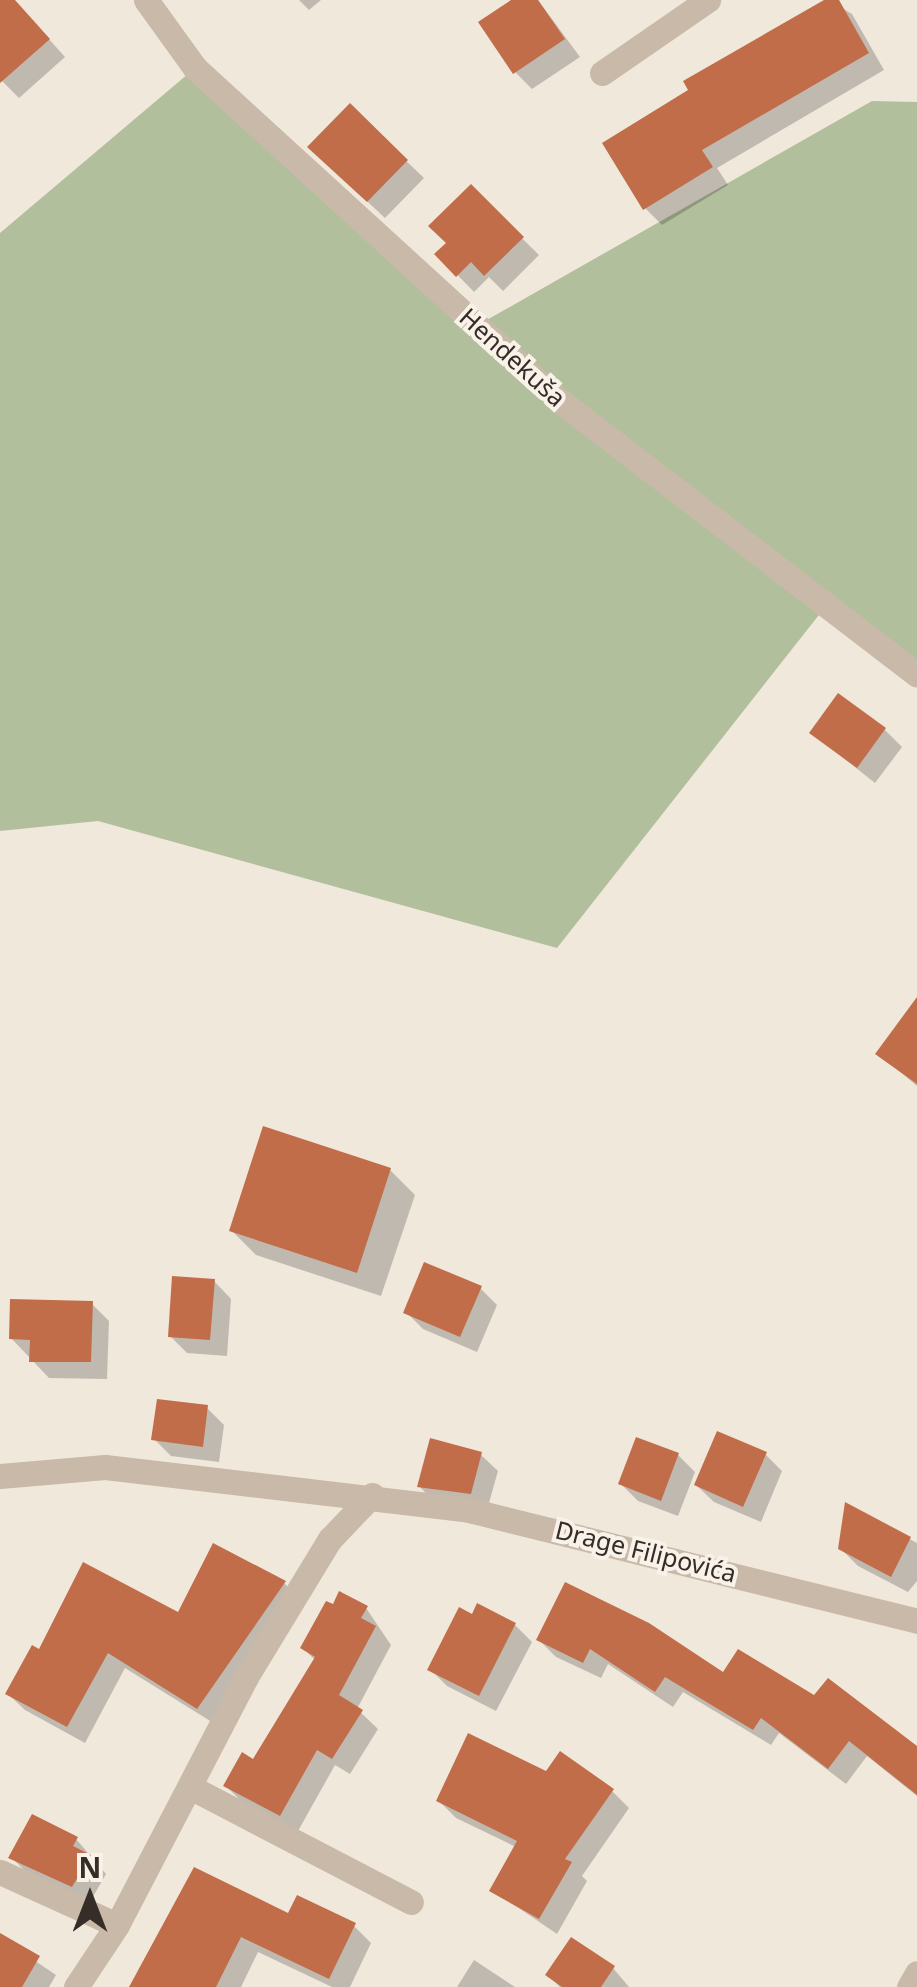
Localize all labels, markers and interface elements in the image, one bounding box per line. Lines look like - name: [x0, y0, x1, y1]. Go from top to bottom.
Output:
- street label: Hendekuša: [454, 302, 572, 412]
- street label: Drage Filipovića: [552, 1514, 740, 1588]
- north arrow: [40, 1847, 140, 1947]
- text: N: [79, 1848, 101, 1886]

